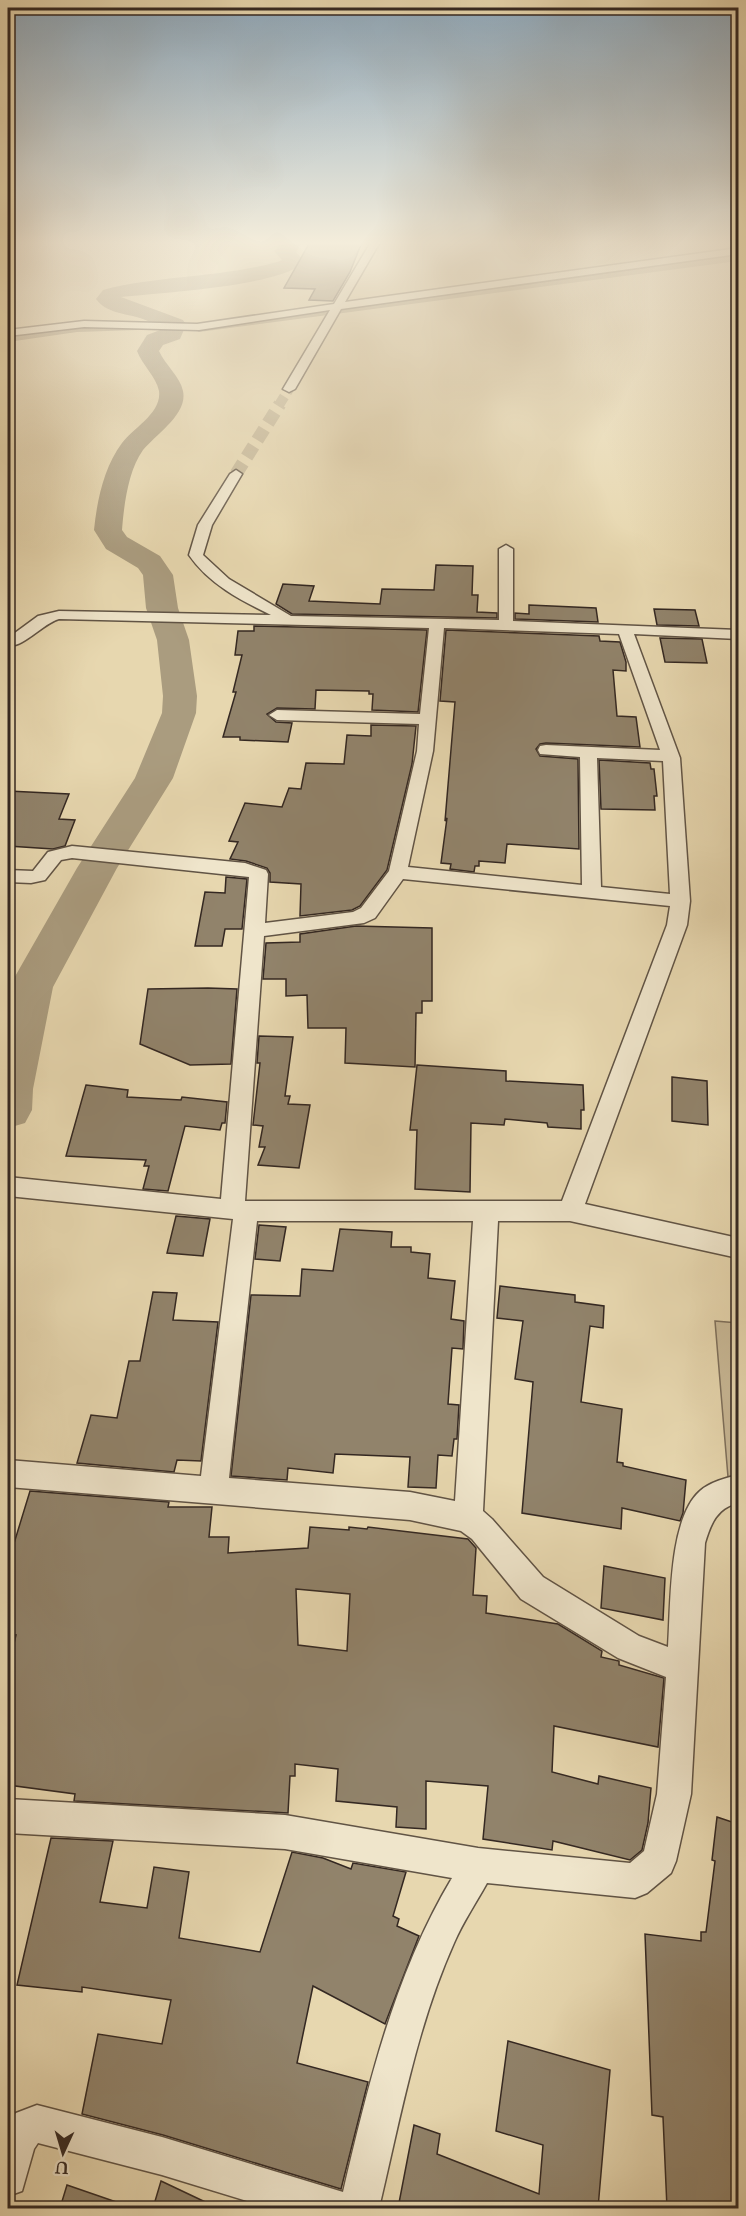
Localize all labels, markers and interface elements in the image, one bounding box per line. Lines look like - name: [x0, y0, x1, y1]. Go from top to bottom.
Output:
- north arrow: [33, 2123, 93, 2183]
- text: U: [54, 2156, 69, 2177]

